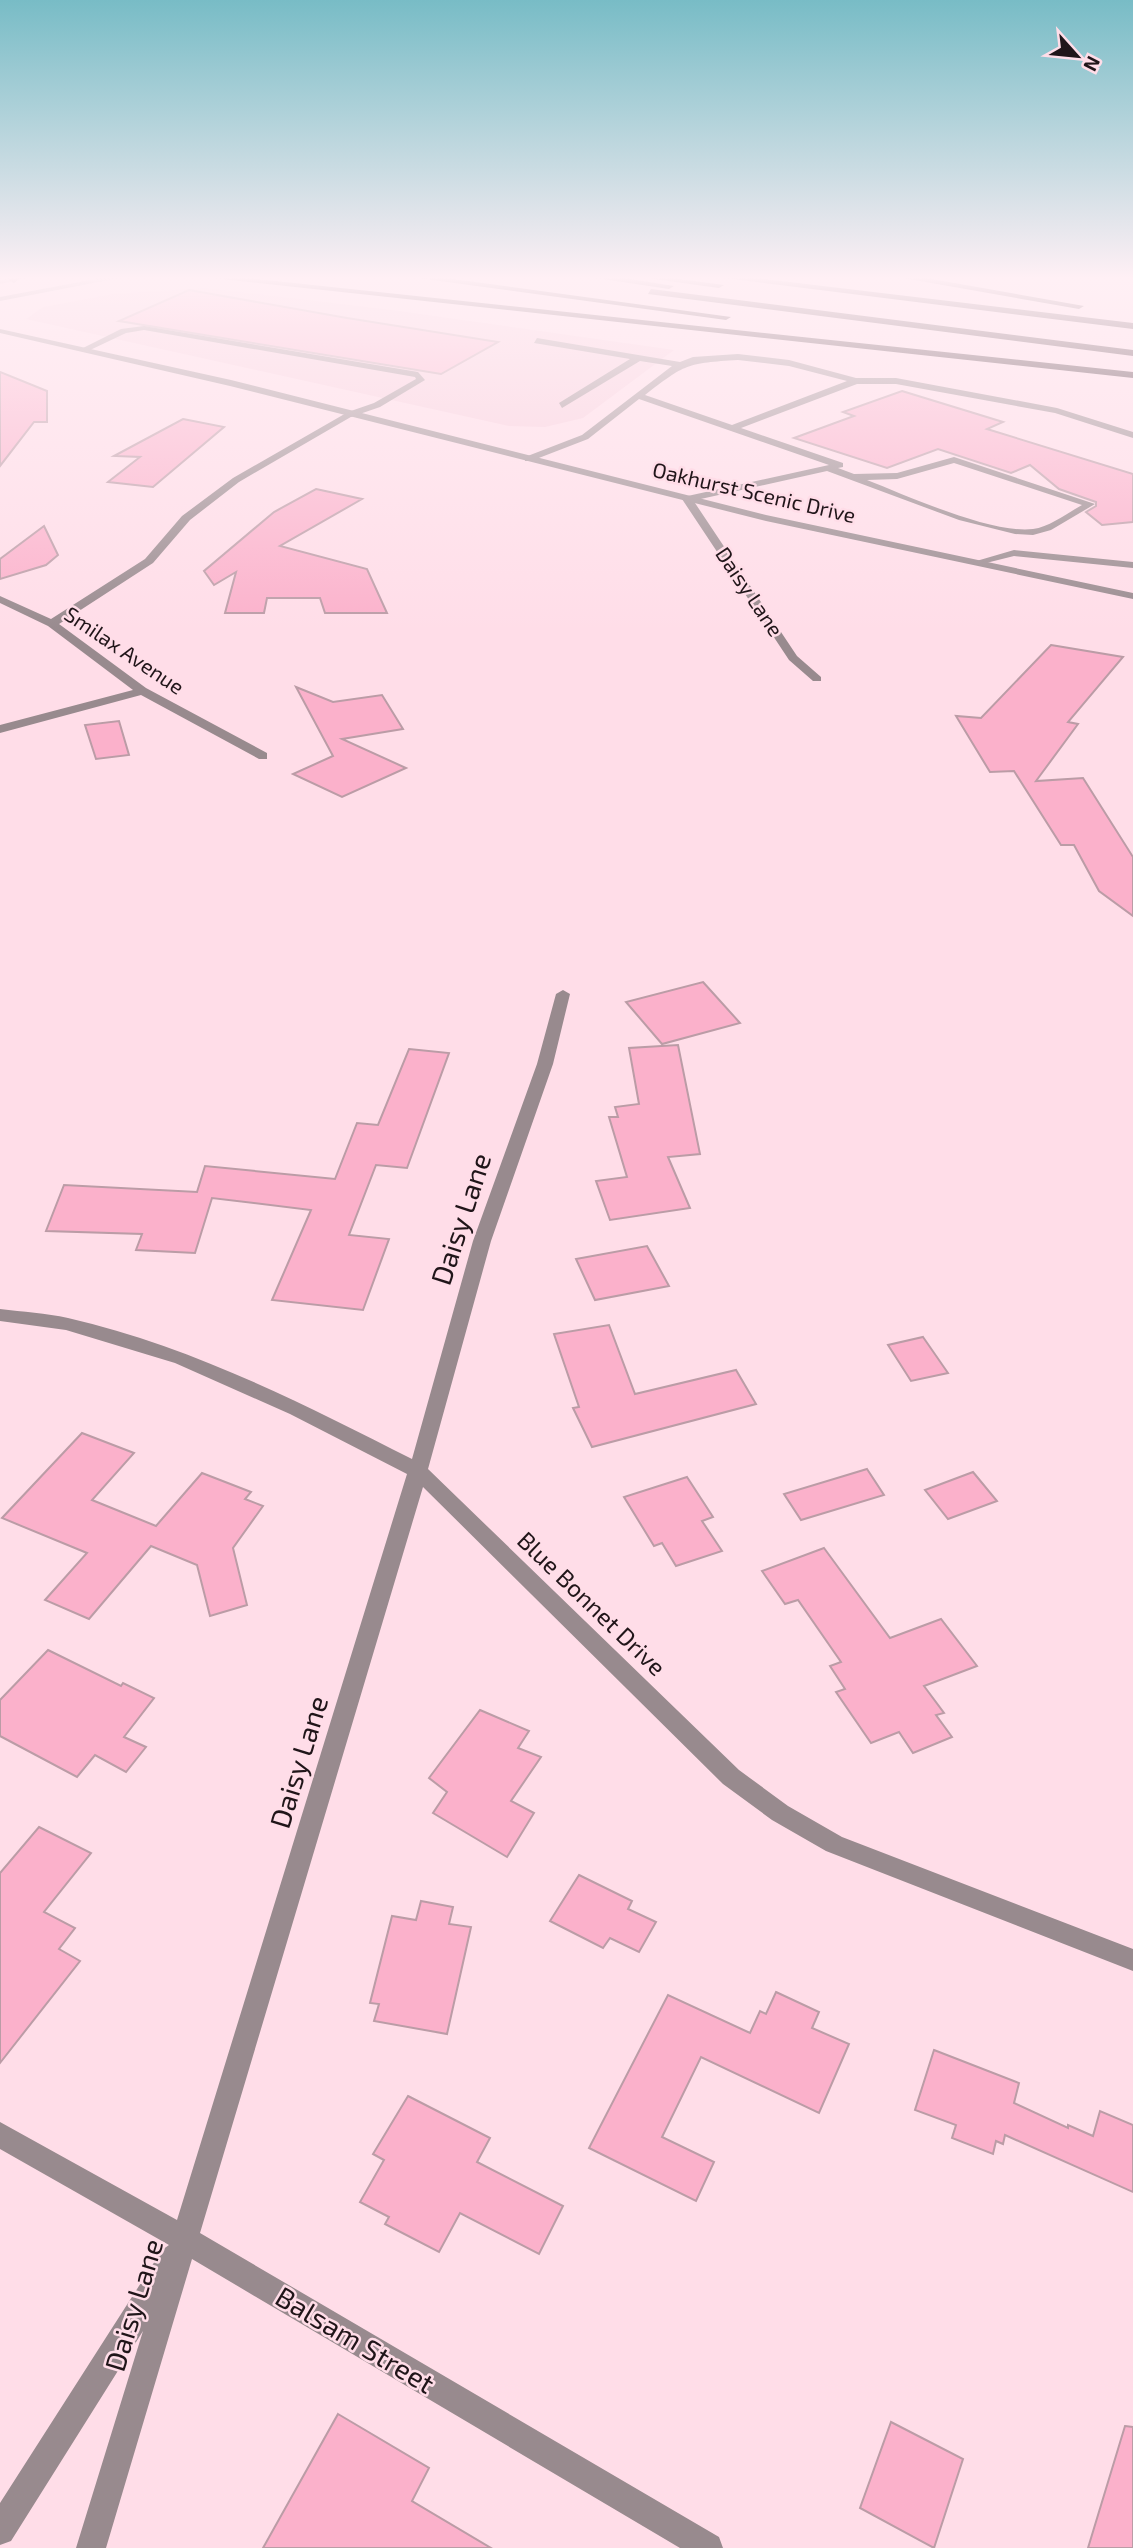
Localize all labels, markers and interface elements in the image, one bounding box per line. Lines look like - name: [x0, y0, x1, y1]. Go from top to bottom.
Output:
- north arrow: [1042, 21, 1112, 91]
- text: N: [1079, 53, 1106, 75]
- street label: Oakhurst Scenic Drive: [650, 456, 858, 527]
- street label: Daisy Lane: [711, 542, 789, 641]
- street label: Smilax Avenue: [60, 601, 189, 699]
- street label: Daisy Lane: [423, 1148, 497, 1289]
- street label: Blue Bonnet Drive: [512, 1525, 672, 1681]
- street label: Daisy Lane: [262, 1691, 334, 1832]
- street label: Daisy Lane: [97, 2234, 169, 2375]
- street label: Balsam Street: [270, 2278, 441, 2400]

